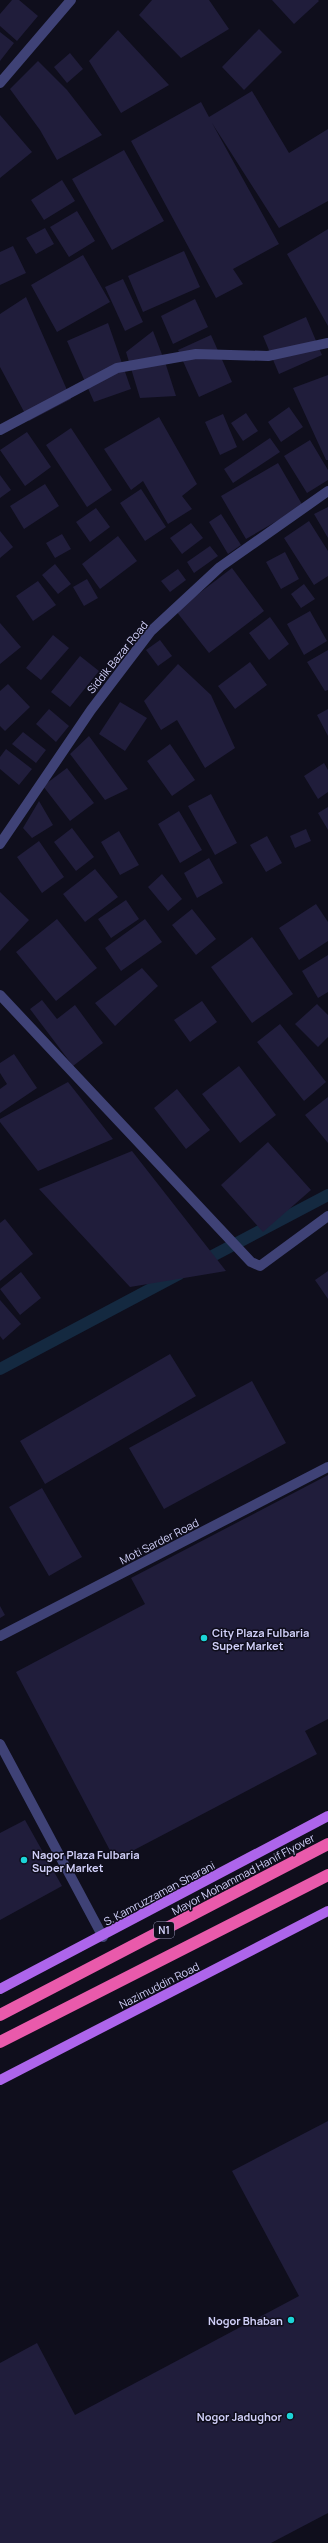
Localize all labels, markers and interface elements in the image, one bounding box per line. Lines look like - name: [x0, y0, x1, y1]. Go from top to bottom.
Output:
- street label: Siddik Bazar Road: [83, 618, 151, 696]
- street label: Moti Sarder Road: [117, 1515, 201, 1567]
- place label: City Plaza Fulbaria Super Market: [212, 1625, 309, 1653]
- marker: City Plaza Fulbaria Super Market: [199, 1633, 209, 1643]
- street label: Mayor Mohammad Hanif Flyover: [169, 1830, 317, 1918]
- place label: Nagor Plaza Fulbaria Super Market: [32, 1847, 140, 1875]
- marker: Nagor Plaza Fulbaria Super Market: [19, 1855, 29, 1865]
- street label: S. Kamruzzaman Sharani: [101, 1857, 217, 1929]
- road number: N1: [154, 1922, 174, 1938]
- street label: Nazimuddin Road: [116, 1958, 202, 2012]
- place label: Nogor Bhaban: [208, 2313, 283, 2328]
- marker: Nogor Bhaban: [286, 2315, 296, 2325]
- place label: Nogor Jadughor: [197, 2409, 283, 2424]
- marker: Nogor Jadughor: [285, 2411, 295, 2421]

